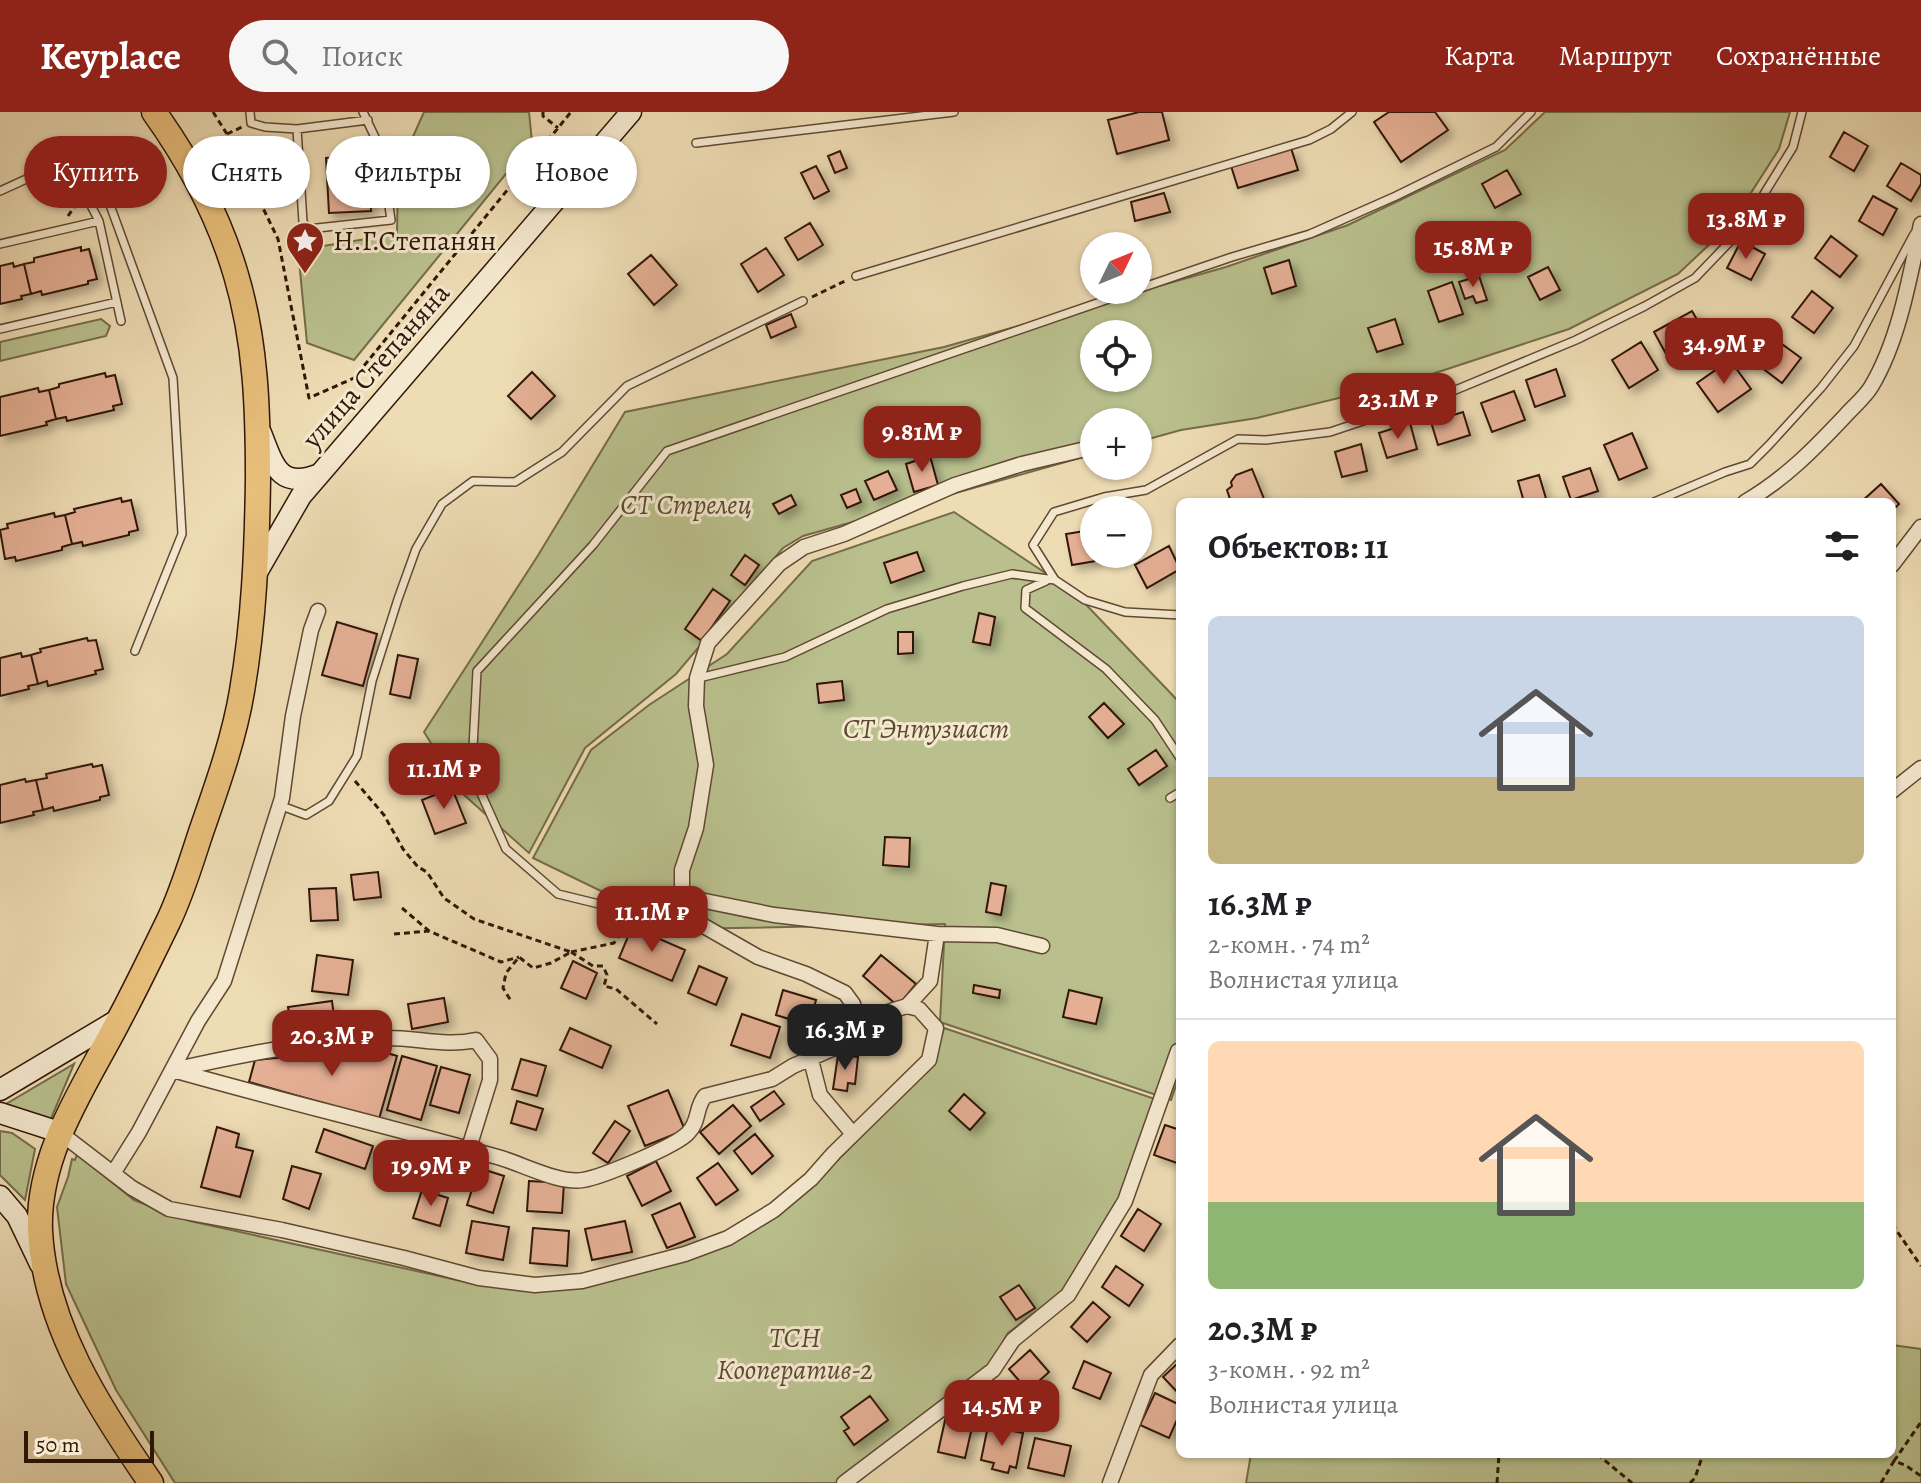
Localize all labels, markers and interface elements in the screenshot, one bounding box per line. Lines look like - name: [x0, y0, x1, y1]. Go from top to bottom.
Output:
- search box: [229, 20, 789, 92]
- text: Keyplace: [40, 30, 181, 82]
- icon: search: [257, 34, 301, 78]
- text: Поиск: [321, 36, 403, 76]
- text: Карта: [1444, 37, 1515, 75]
- text: Маршрут: [1559, 37, 1672, 75]
- text: Сохранённые: [1716, 37, 1881, 75]
- chip: Купить: [24, 136, 167, 208]
- chip: Снять: [183, 136, 310, 208]
- chip: Фильтры: [326, 136, 490, 208]
- chip: Новое: [506, 136, 637, 208]
- pin: 13.8M ₽: [1672, 193, 1820, 261]
- text: 13.8M ₽: [1706, 201, 1786, 236]
- place icon: Н.Г.Степанян: [284, 220, 326, 275]
- pin: 15.8M ₽: [1399, 221, 1547, 289]
- place label: Н.Г.Степанян: [333, 222, 496, 260]
- text: 15.8M ₽: [1433, 229, 1513, 264]
- north arrow: [1080, 232, 1152, 304]
- map controls: [1080, 232, 1152, 568]
- street label: улица Степаняна: [293, 275, 458, 458]
- pin: 34.9M ₽: [1650, 318, 1798, 386]
- button: locate: [1080, 320, 1152, 392]
- text: 34.9M ₽: [1683, 326, 1765, 361]
- pin: 23.1M ₽: [1324, 373, 1472, 441]
- text: 23.1M ₽: [1358, 381, 1438, 416]
- pin: 9.81M ₽: [848, 406, 996, 474]
- button: +: [1080, 408, 1152, 480]
- text: 9.81M ₽: [882, 414, 962, 449]
- park label: СТ Стрелец: [620, 486, 752, 524]
- button: −: [1080, 496, 1152, 568]
- text: Объектов: 11: [1208, 523, 1388, 570]
- icon: filters: [1820, 524, 1864, 568]
- icon: home: [1464, 668, 1608, 812]
- park label: СТ Энтузиаст: [843, 710, 1009, 748]
- pin: 11.1M ₽: [370, 743, 518, 811]
- text: 11.1M ₽: [407, 751, 481, 786]
- text: 16.3M ₽: [1208, 880, 1312, 927]
- pin: 11.1M ₽: [578, 886, 726, 954]
- text: 11.1M ₽: [615, 894, 689, 929]
- text: 2-комн. · 74 m²: [1208, 927, 1370, 962]
- text: Волнистая улица: [1208, 962, 1399, 997]
- pin: 16.3M ₽: [771, 1004, 919, 1072]
- pin: 20.3M ₽: [258, 1010, 406, 1078]
- text: 16.3M ₽: [805, 1012, 885, 1047]
- text: 20.3M ₽: [290, 1018, 374, 1053]
- icon: home: [1464, 1093, 1608, 1237]
- pin: 19.9M ₽: [357, 1140, 505, 1208]
- text: 19.9M ₽: [391, 1148, 471, 1183]
- text: 20.3M ₽: [1208, 1305, 1317, 1352]
- park label: ТСН Кооператив-2: [717, 1319, 873, 1389]
- text: 3-комн. · 92 m²: [1208, 1352, 1370, 1387]
- pin: 14.5M ₽: [928, 1380, 1076, 1448]
- text: Волнистая улица: [1208, 1387, 1399, 1422]
- text: 14.5M ₽: [962, 1388, 1042, 1423]
- scale bar: [24, 1427, 154, 1463]
- text: 50 m: [36, 1430, 80, 1460]

